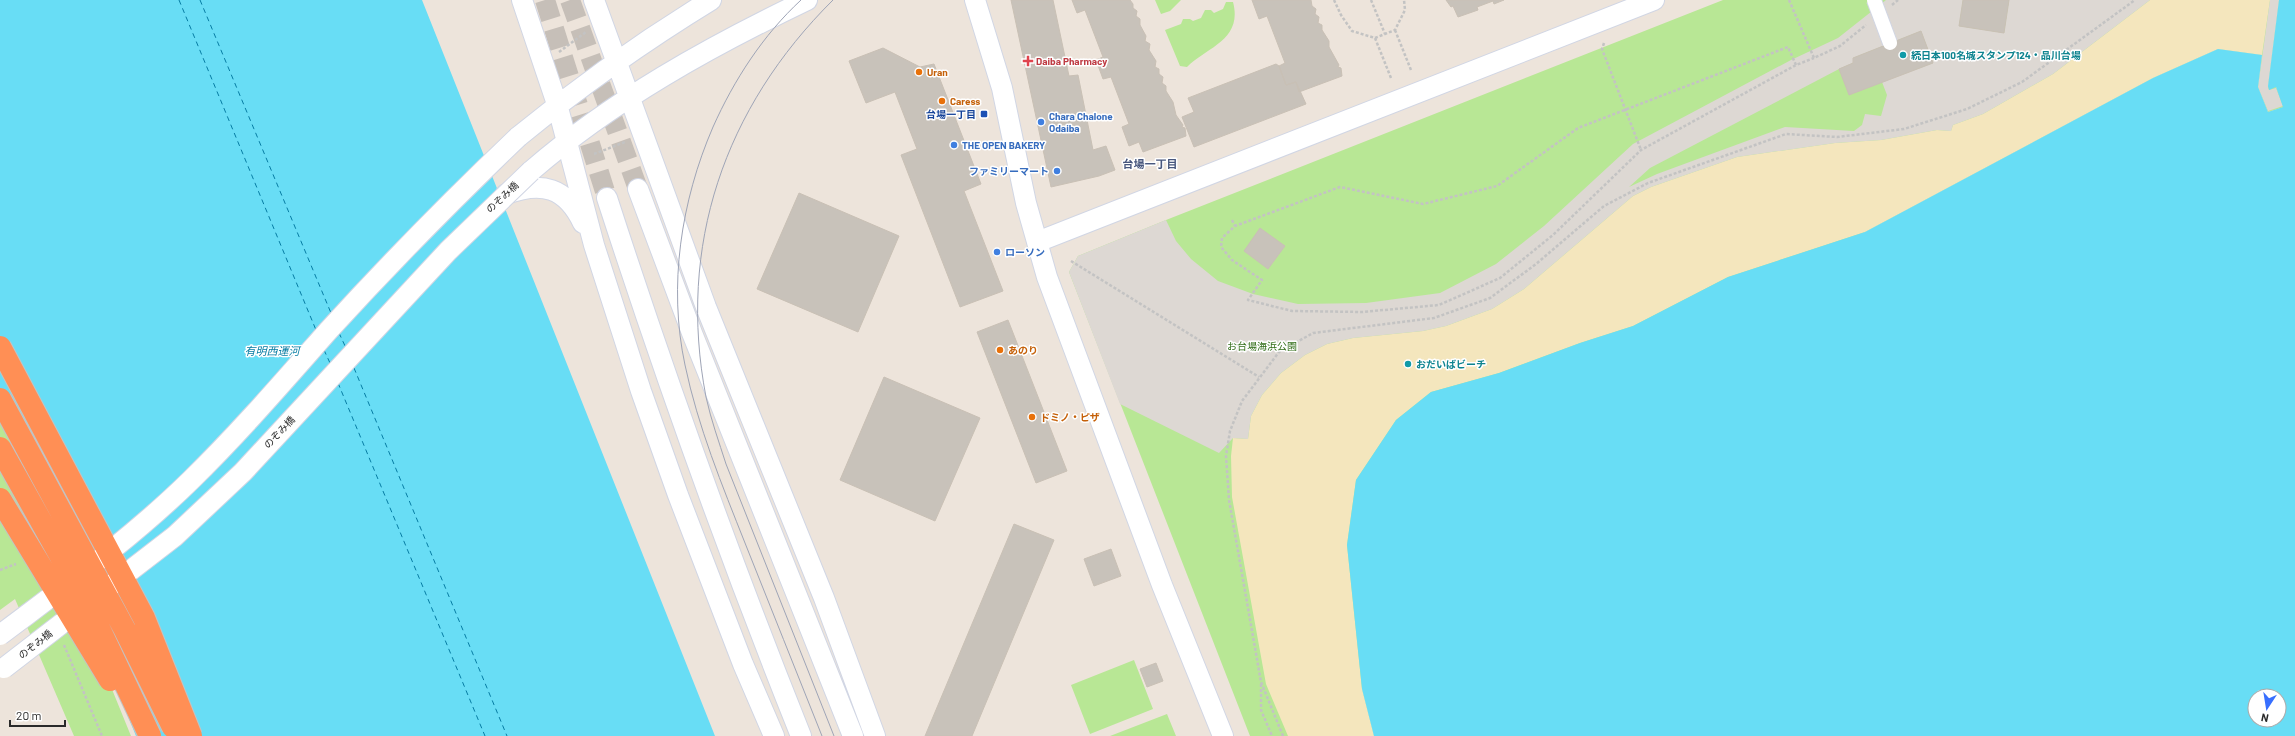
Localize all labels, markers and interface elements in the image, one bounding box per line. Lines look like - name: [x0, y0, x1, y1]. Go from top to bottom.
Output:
- place label: 続日本100名城スタンプ124・品川台場: [1911, 49, 2081, 61]
- marker: 続日本100名城スタンプ124・品川台場: [1898, 50, 1908, 60]
- place label: Daiba Pharmacy: [1036, 55, 1107, 67]
- marker: Daiba Pharmacy: [1023, 56, 1033, 66]
- place label: Uran: [927, 66, 948, 78]
- marker: Uran: [914, 67, 924, 77]
- place label: Caress: [950, 95, 980, 107]
- marker: Caress: [937, 96, 947, 106]
- place label: 台場一丁目: [926, 108, 976, 120]
- marker: 台場一丁目: [979, 109, 989, 119]
- place label: Chara Chalone Odaiba: [1049, 110, 1113, 134]
- marker: Chara Chalone Odaiba: [1036, 117, 1046, 127]
- place label: THE OPEN BAKERY: [962, 139, 1045, 151]
- marker: THE OPEN BAKERY: [949, 140, 959, 150]
- district label: 台場一丁目: [1123, 157, 1178, 170]
- place label: ファミリーマート: [969, 165, 1049, 177]
- marker: ファミリーマート: [1052, 166, 1062, 176]
- street label: のぞみ橋: [483, 179, 521, 215]
- place label: ローソン: [1005, 246, 1045, 258]
- marker: ローソン: [992, 247, 1002, 257]
- park label: お台場海浜公園: [1227, 340, 1297, 352]
- water label: 有明西運河: [245, 344, 301, 357]
- place label: あのり: [1008, 344, 1038, 356]
- marker: あのり: [995, 345, 1005, 355]
- place label: おだいばビーチ: [1416, 358, 1486, 370]
- marker: おだいばビーチ: [1403, 359, 1413, 369]
- place label: ドミノ・ピザ: [1040, 411, 1100, 423]
- marker: ドミノ・ピザ: [1027, 412, 1037, 422]
- street label: のぞみ橋: [261, 413, 297, 451]
- street label: のぞみ橋: [16, 627, 54, 661]
- north arrow: [2247, 688, 2287, 728]
- scale bar: [10, 702, 65, 728]
- text: 20 m: [16, 708, 42, 722]
- text: N: [2260, 711, 2270, 725]

